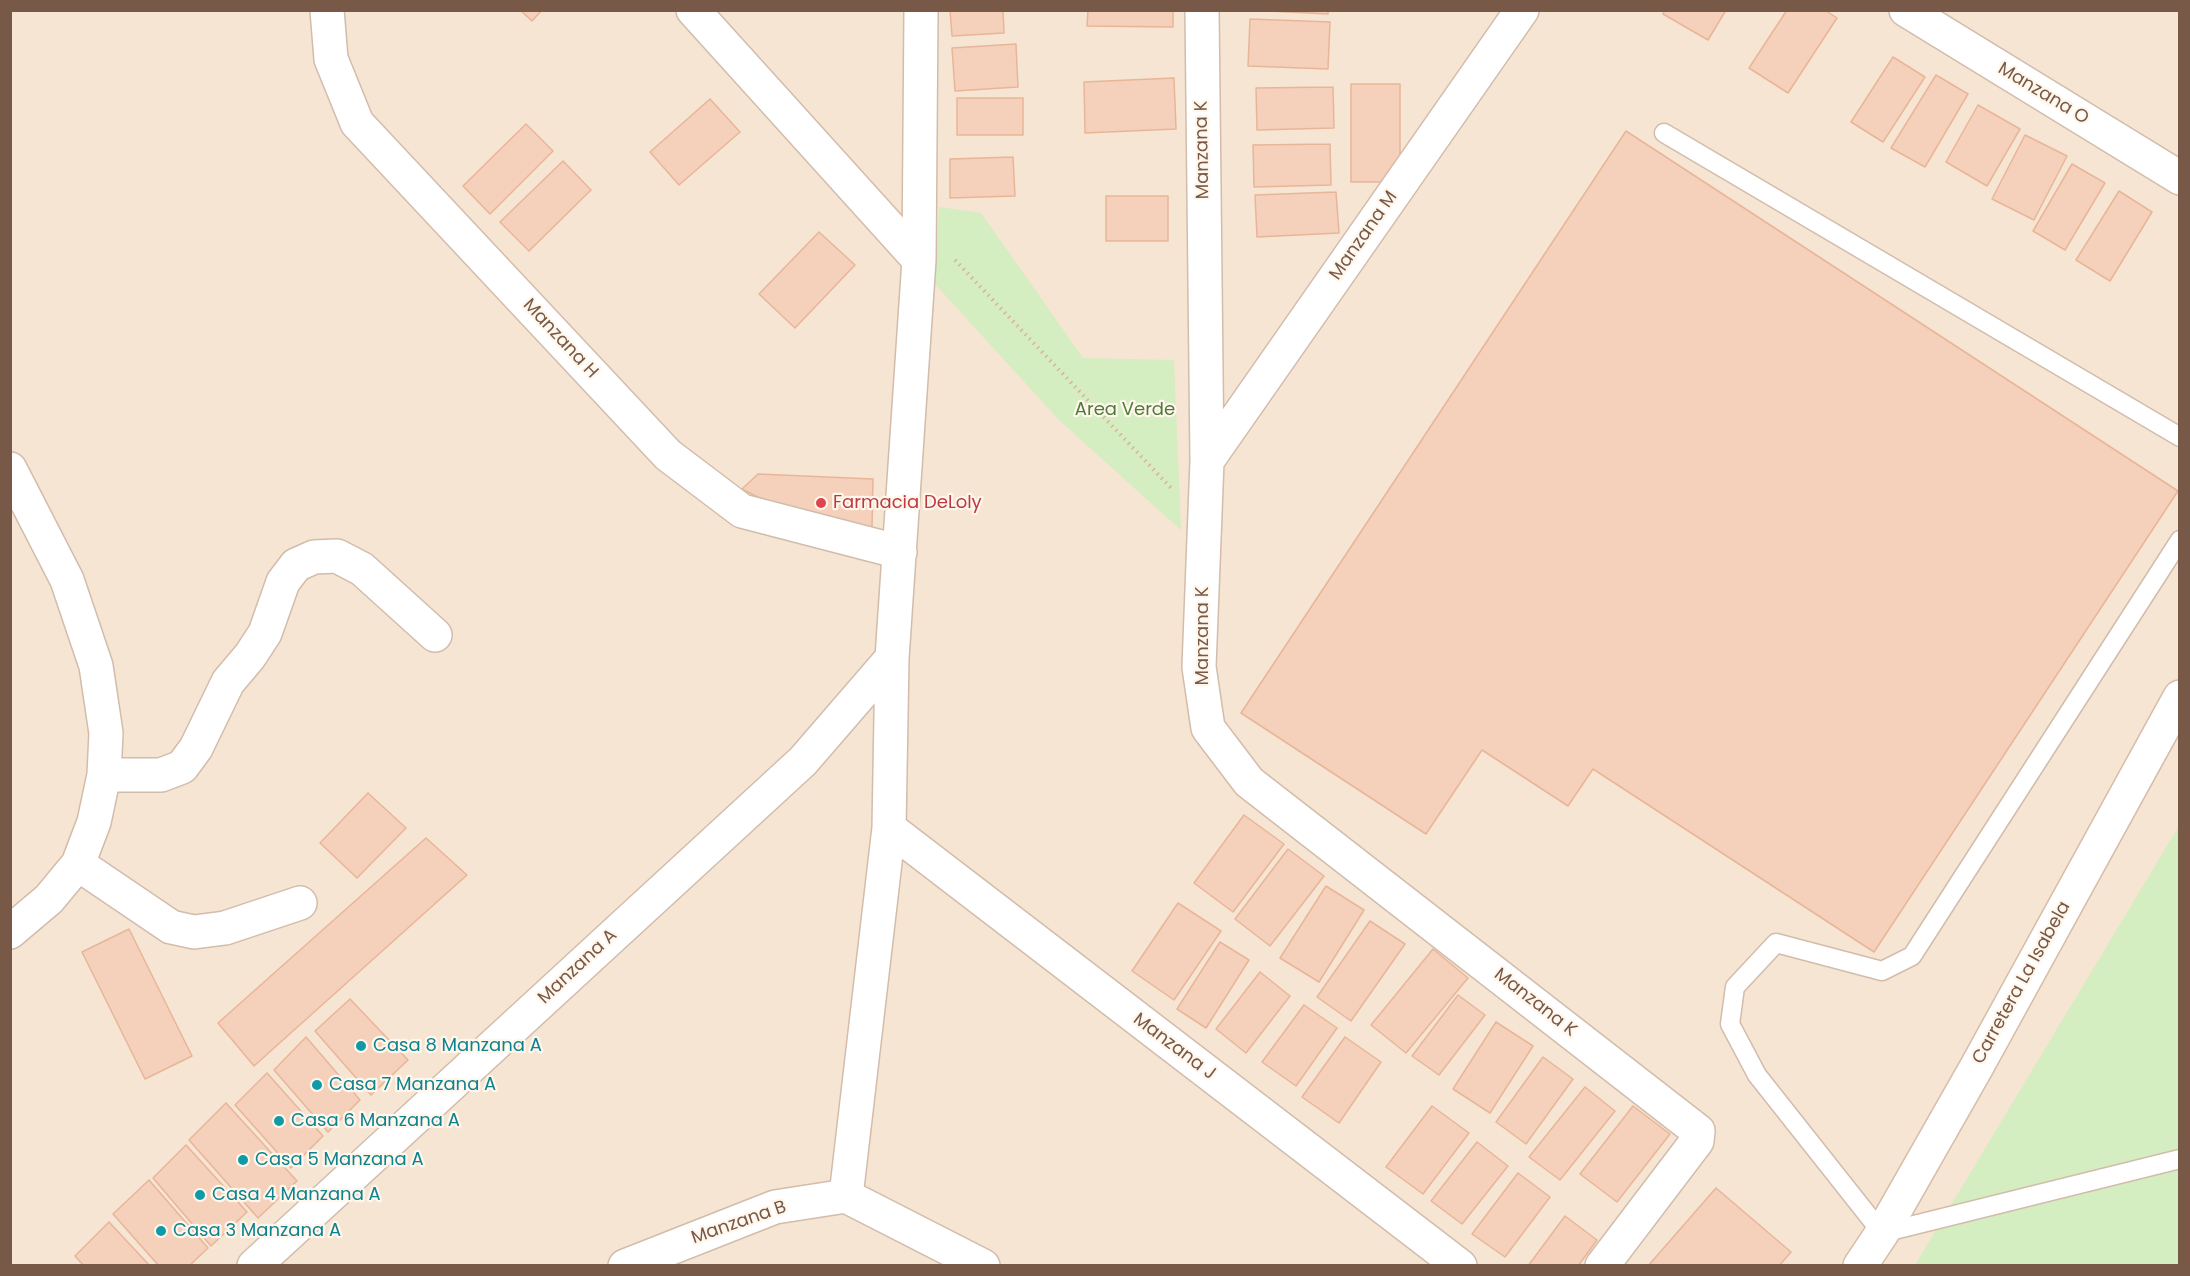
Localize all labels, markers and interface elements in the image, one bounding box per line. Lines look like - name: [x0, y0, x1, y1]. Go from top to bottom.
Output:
- street label: Manzana O: [1994, 58, 2092, 130]
- street label: Manzana K: [1191, 100, 1215, 200]
- street label: Manzana M: [1325, 187, 1403, 285]
- street label: Manzana H: [518, 295, 602, 383]
- park label: Area Verde: [1075, 399, 1175, 421]
- place label: Farmacia DeLoly: [833, 492, 982, 514]
- marker: Farmacia DeLoly: [814, 496, 828, 510]
- street label: Manzana K: [1192, 587, 1214, 685]
- street label: Carretera La Isabela: [1968, 898, 2076, 1068]
- street label: Manzana A: [534, 925, 622, 1009]
- street label: Manzana K: [1489, 964, 1581, 1042]
- street label: Manzana J: [1129, 1009, 1219, 1085]
- place label: Casa 8 Manzana A: [373, 1035, 542, 1057]
- marker: Casa 8 Manzana A: [354, 1039, 368, 1053]
- place label: Casa 7 Manzana A: [329, 1074, 496, 1096]
- marker: Casa 7 Manzana A: [310, 1078, 324, 1092]
- place label: Casa 6 Manzana A: [291, 1110, 460, 1132]
- marker: Casa 6 Manzana A: [272, 1114, 286, 1128]
- place label: Casa 5 Manzana A: [255, 1149, 424, 1171]
- marker: Casa 5 Manzana A: [236, 1153, 250, 1167]
- place label: Casa 4 Manzana A: [212, 1184, 381, 1206]
- marker: Casa 4 Manzana A: [193, 1188, 207, 1202]
- street label: Manzana B: [689, 1197, 789, 1249]
- place label: Casa 3 Manzana A: [173, 1220, 341, 1242]
- marker: Casa 3 Manzana A: [154, 1224, 168, 1238]

